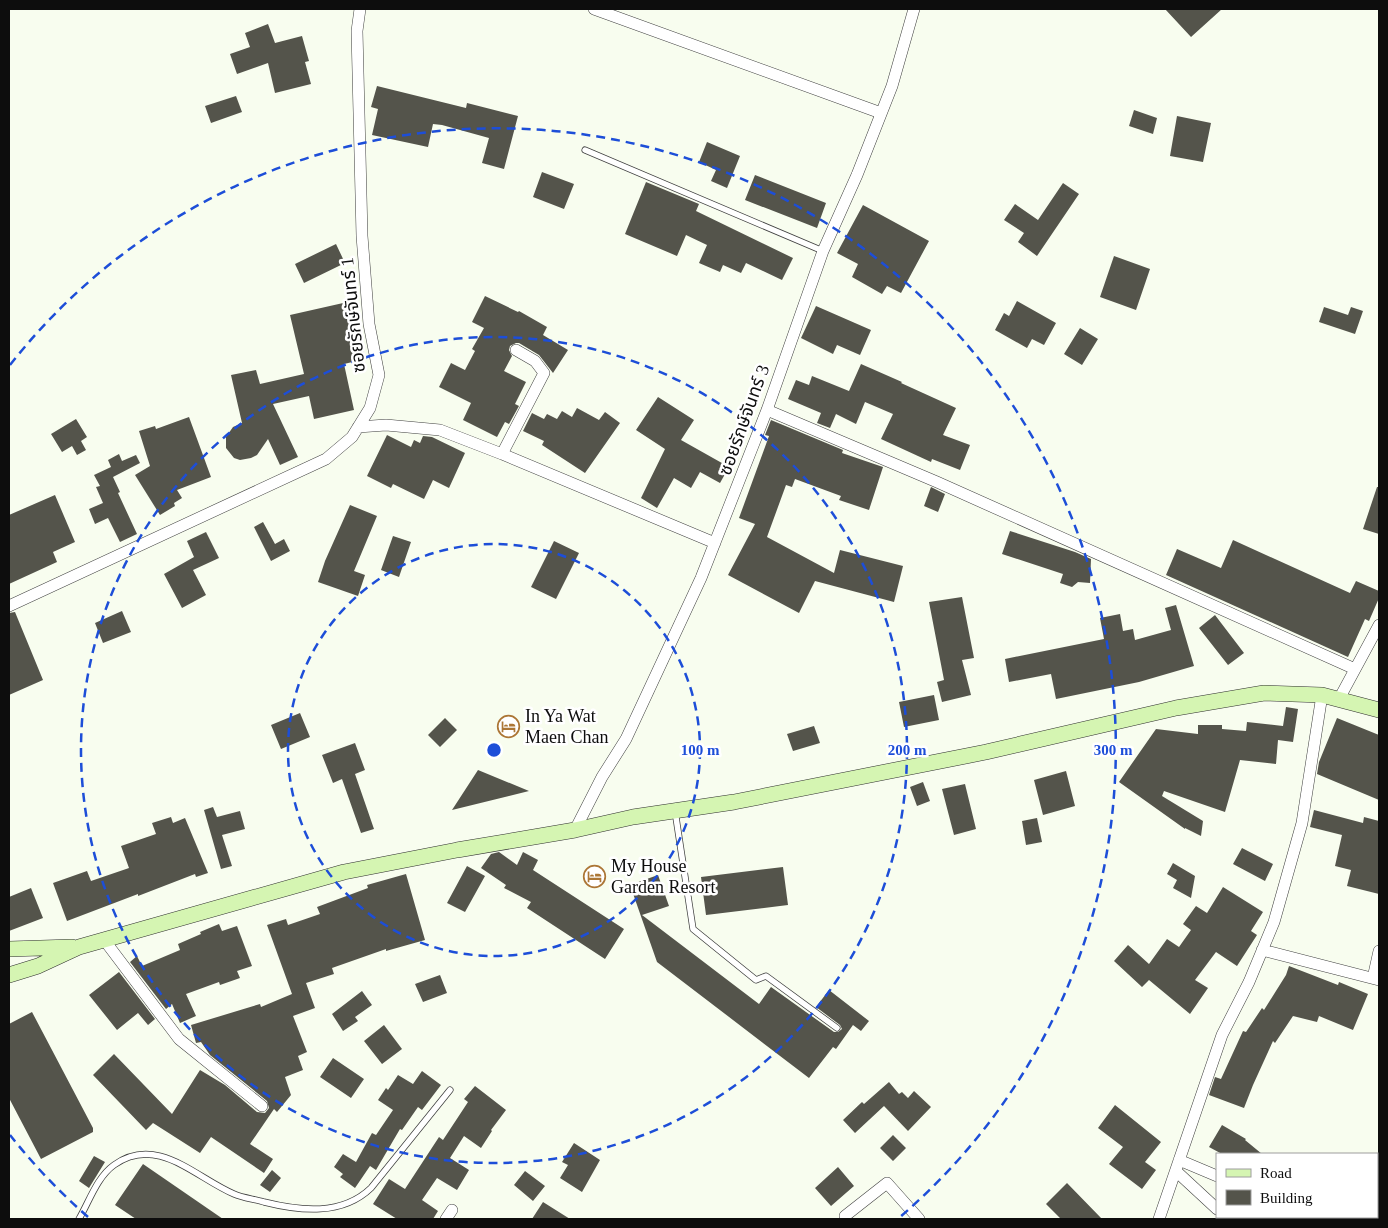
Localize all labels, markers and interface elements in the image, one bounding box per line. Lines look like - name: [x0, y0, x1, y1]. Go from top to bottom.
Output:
- street label: ซอยรักษ์จันทร์ 1: [337, 256, 369, 374]
- street label: ซอยรักษ์จันทร์ 3: [715, 362, 773, 478]
- place label: In Ya Wat Maen Chan: [525, 706, 608, 747]
- hotel icon: In Ya Wat Maen Chan: [497, 714, 521, 738]
- centre of rings: [485, 741, 503, 759]
- text: 100 m: [681, 742, 720, 758]
- text: 200 m: [888, 742, 927, 758]
- text: 300 m: [1094, 742, 1133, 758]
- place label: My House Garden Resort: [611, 856, 715, 897]
- hotel icon: My House Garden Resort: [583, 864, 607, 888]
- legend: [1216, 1153, 1378, 1218]
- text: Road: [1260, 1165, 1292, 1181]
- text: Building: [1260, 1190, 1313, 1206]

